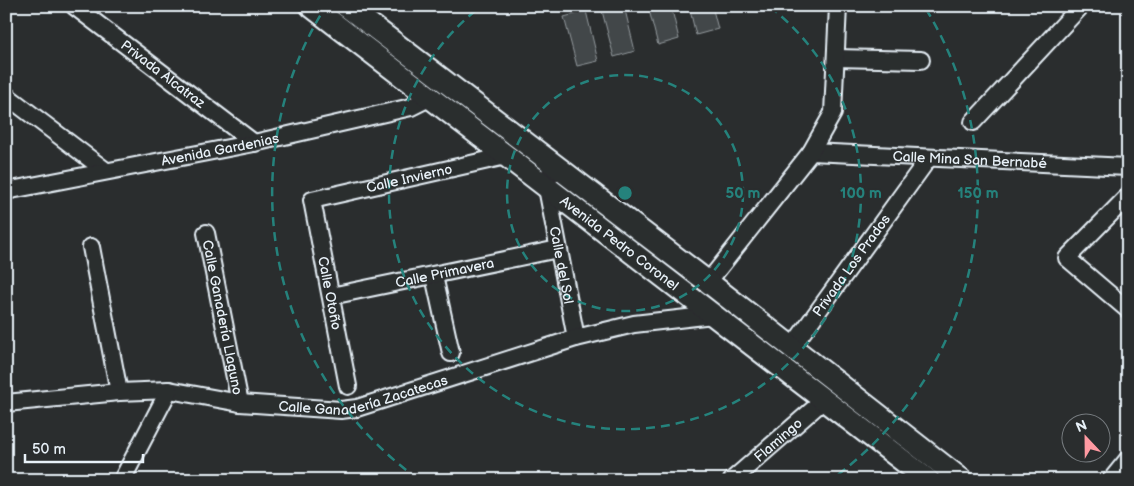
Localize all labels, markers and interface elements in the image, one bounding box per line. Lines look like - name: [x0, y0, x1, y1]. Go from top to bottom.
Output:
- street label: Privada Alcatraz: [117, 37, 209, 112]
- street label: Avenida Gardenias: [160, 130, 281, 170]
- street label: Calle Mina San Bernabé: [892, 148, 1048, 172]
- street label: Calle Invierno: [365, 160, 454, 196]
- centre of rings: [616, 184, 634, 202]
- text: 50 m: [726, 184, 761, 203]
- text: 100 m: [840, 184, 882, 203]
- text: 150 m: [957, 184, 999, 203]
- street label: Avenida Pedro Coronel: [556, 192, 682, 294]
- street label: Privada Los Prados: [809, 211, 894, 320]
- street label: Calle del Sol: [546, 225, 577, 305]
- street label: Calle Ganadería Llaguno: [199, 238, 246, 396]
- street label: Calle Primavera: [394, 254, 496, 291]
- street label: Calle Otoño: [314, 255, 345, 331]
- street label: Calle Ganadería Zacatecas: [278, 372, 450, 419]
- north arrow: [1062, 414, 1112, 464]
- street label: Flamingo: [751, 415, 806, 466]
- text: N: [1073, 417, 1089, 436]
- scale bar: [25, 431, 142, 463]
- text: 50 m: [32, 440, 66, 459]

